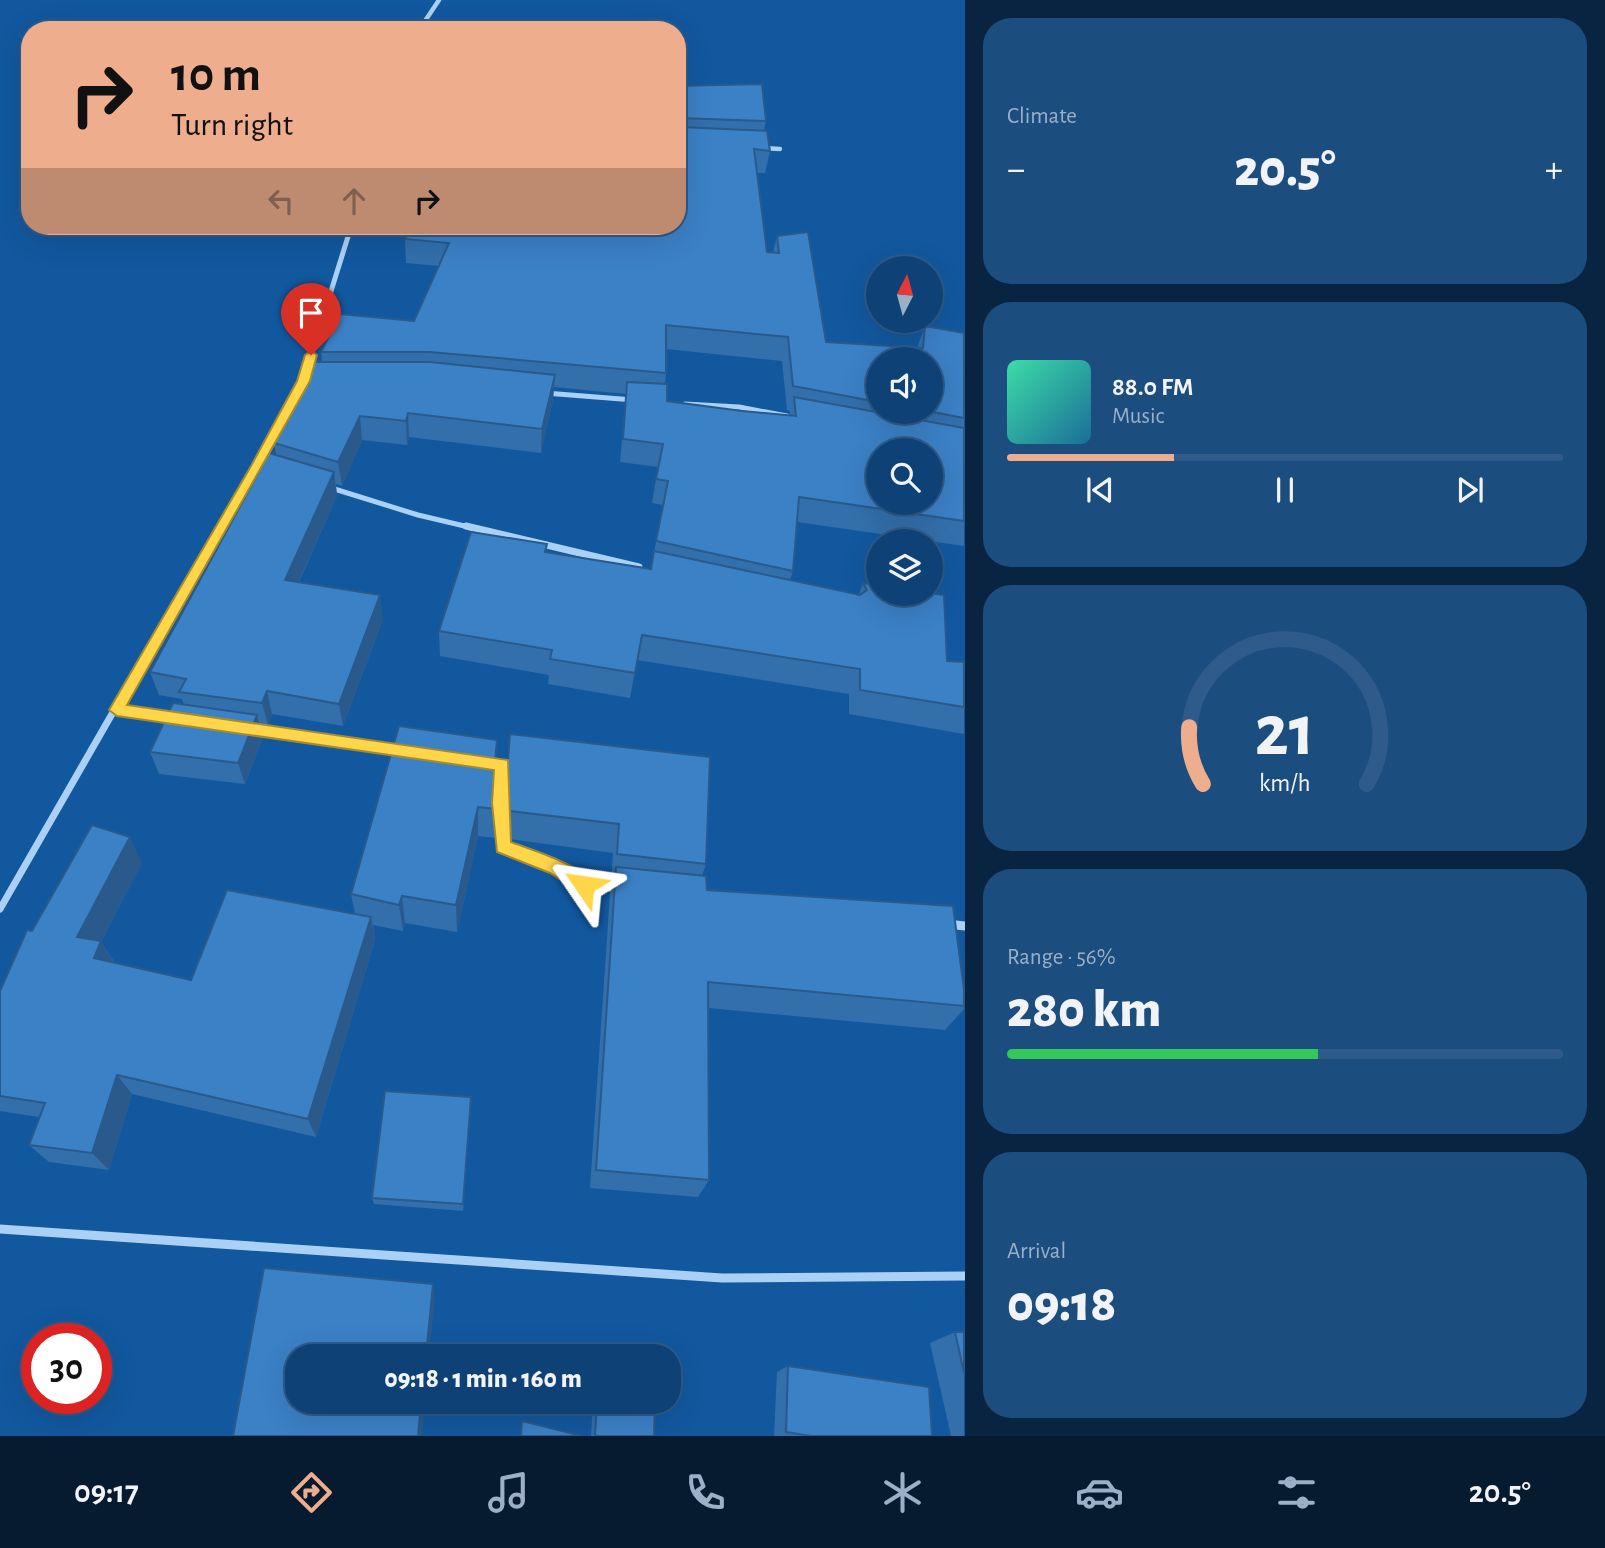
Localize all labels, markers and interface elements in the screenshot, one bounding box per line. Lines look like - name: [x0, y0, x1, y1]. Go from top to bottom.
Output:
- icon: right: [56, 49, 147, 140]
- text: 10 m: [171, 51, 261, 100]
- text: Climate: [1007, 105, 1077, 128]
- text: Turn right: [171, 109, 293, 141]
- text: 20.5°: [1234, 143, 1336, 195]
- text: −: [1007, 151, 1025, 189]
- text: +: [1545, 151, 1563, 189]
- icon: left: [262, 182, 300, 220]
- icon: ahead: [335, 182, 373, 220]
- icon: right: [408, 182, 446, 220]
- north arrow: [866, 256, 943, 332]
- map controls: [866, 256, 943, 606]
- pin: [281, 283, 341, 355]
- icon: arrive: [292, 294, 330, 332]
- button: sound: [866, 347, 943, 424]
- text: 88.0 FM: [1112, 374, 1193, 400]
- text: Music: [1112, 405, 1164, 428]
- button: search: [866, 438, 943, 515]
- icon: previous: [1081, 471, 1119, 509]
- icon: pause: [1266, 471, 1304, 509]
- icon: next: [1451, 471, 1489, 509]
- button: layers: [866, 529, 943, 606]
- text: 21: [1255, 696, 1315, 769]
- text: km/h: [1259, 771, 1311, 796]
- position arrow: [547, 848, 621, 922]
- text: Range · 56%: [1007, 946, 1116, 969]
- text: 280 km: [1007, 984, 1161, 1036]
- text: Arrival: [1007, 1240, 1066, 1263]
- text: 09:18: [1007, 1278, 1116, 1330]
- speed limit sign: 30: [21, 1323, 112, 1414]
- text: 09:18 · 1 min · 160 m: [384, 1366, 582, 1392]
- icon: directions: [287, 1468, 336, 1517]
- icon: music: [484, 1468, 533, 1517]
- icon: phone: [681, 1468, 730, 1517]
- icon: climate: [878, 1468, 927, 1517]
- icon: car: [1075, 1468, 1124, 1517]
- icon: filters: [1272, 1468, 1321, 1517]
- text: 09:17: [74, 1476, 139, 1508]
- text: 20.5°: [1469, 1476, 1531, 1508]

